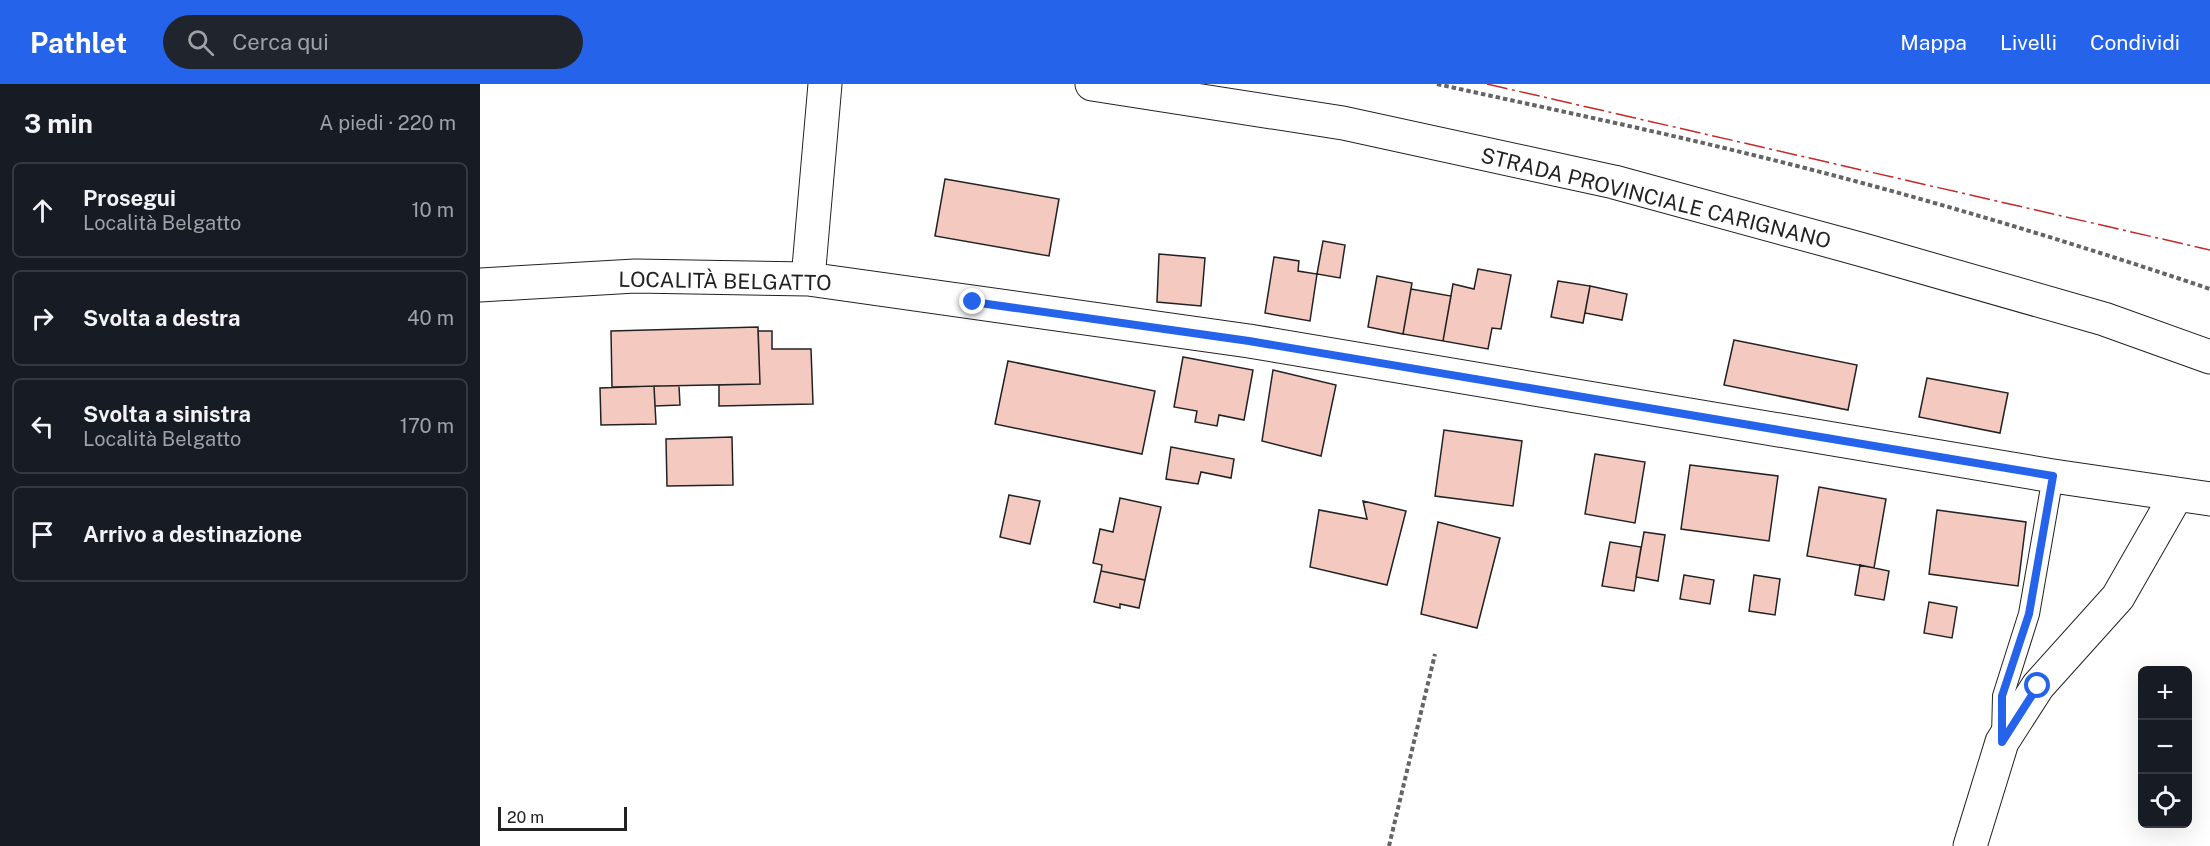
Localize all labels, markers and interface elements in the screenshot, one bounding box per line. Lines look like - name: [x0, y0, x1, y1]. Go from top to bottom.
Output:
- search box: [163, 15, 583, 69]
- text: Pathlet: [30, 26, 127, 59]
- icon: search: [184, 26, 217, 59]
- text: Cerca qui: [232, 29, 329, 55]
- text: Mappa: [1900, 30, 1967, 55]
- text: Livelli: [2000, 30, 2057, 55]
- text: Condividi: [2090, 30, 2180, 55]
- text: 3 min: [24, 108, 93, 139]
- text: A piedi · 220 m: [319, 111, 456, 135]
- street label: STRADA PROVINCIALE CARIGNANO: [1478, 142, 1834, 254]
- text: Prosegui: [83, 185, 176, 211]
- icon: ahead: [26, 194, 59, 227]
- text: 10 m: [411, 198, 454, 222]
- text: Località Belgatto: [83, 211, 241, 235]
- street label: LOCALITÀ BELGATTO: [618, 267, 832, 295]
- route end: [959, 288, 985, 314]
- icon: right: [26, 302, 59, 335]
- text: Svolta a destra: [83, 305, 240, 331]
- text: 40 m: [407, 306, 454, 330]
- text: Svolta a sinistra: [83, 401, 251, 427]
- icon: left: [26, 410, 59, 443]
- text: 170 m: [400, 414, 454, 438]
- text: Località Belgatto: [83, 427, 241, 451]
- icon: arrive: [26, 518, 59, 551]
- text: Arrivo a destinazione: [83, 521, 302, 547]
- map controls: [2138, 666, 2192, 828]
- button: +: [2138, 666, 2192, 720]
- route start: [2024, 672, 2050, 698]
- button: −: [2138, 720, 2192, 774]
- button: locate: [2138, 774, 2192, 828]
- scale bar: [498, 804, 627, 832]
- text: 20 m: [507, 808, 544, 827]

